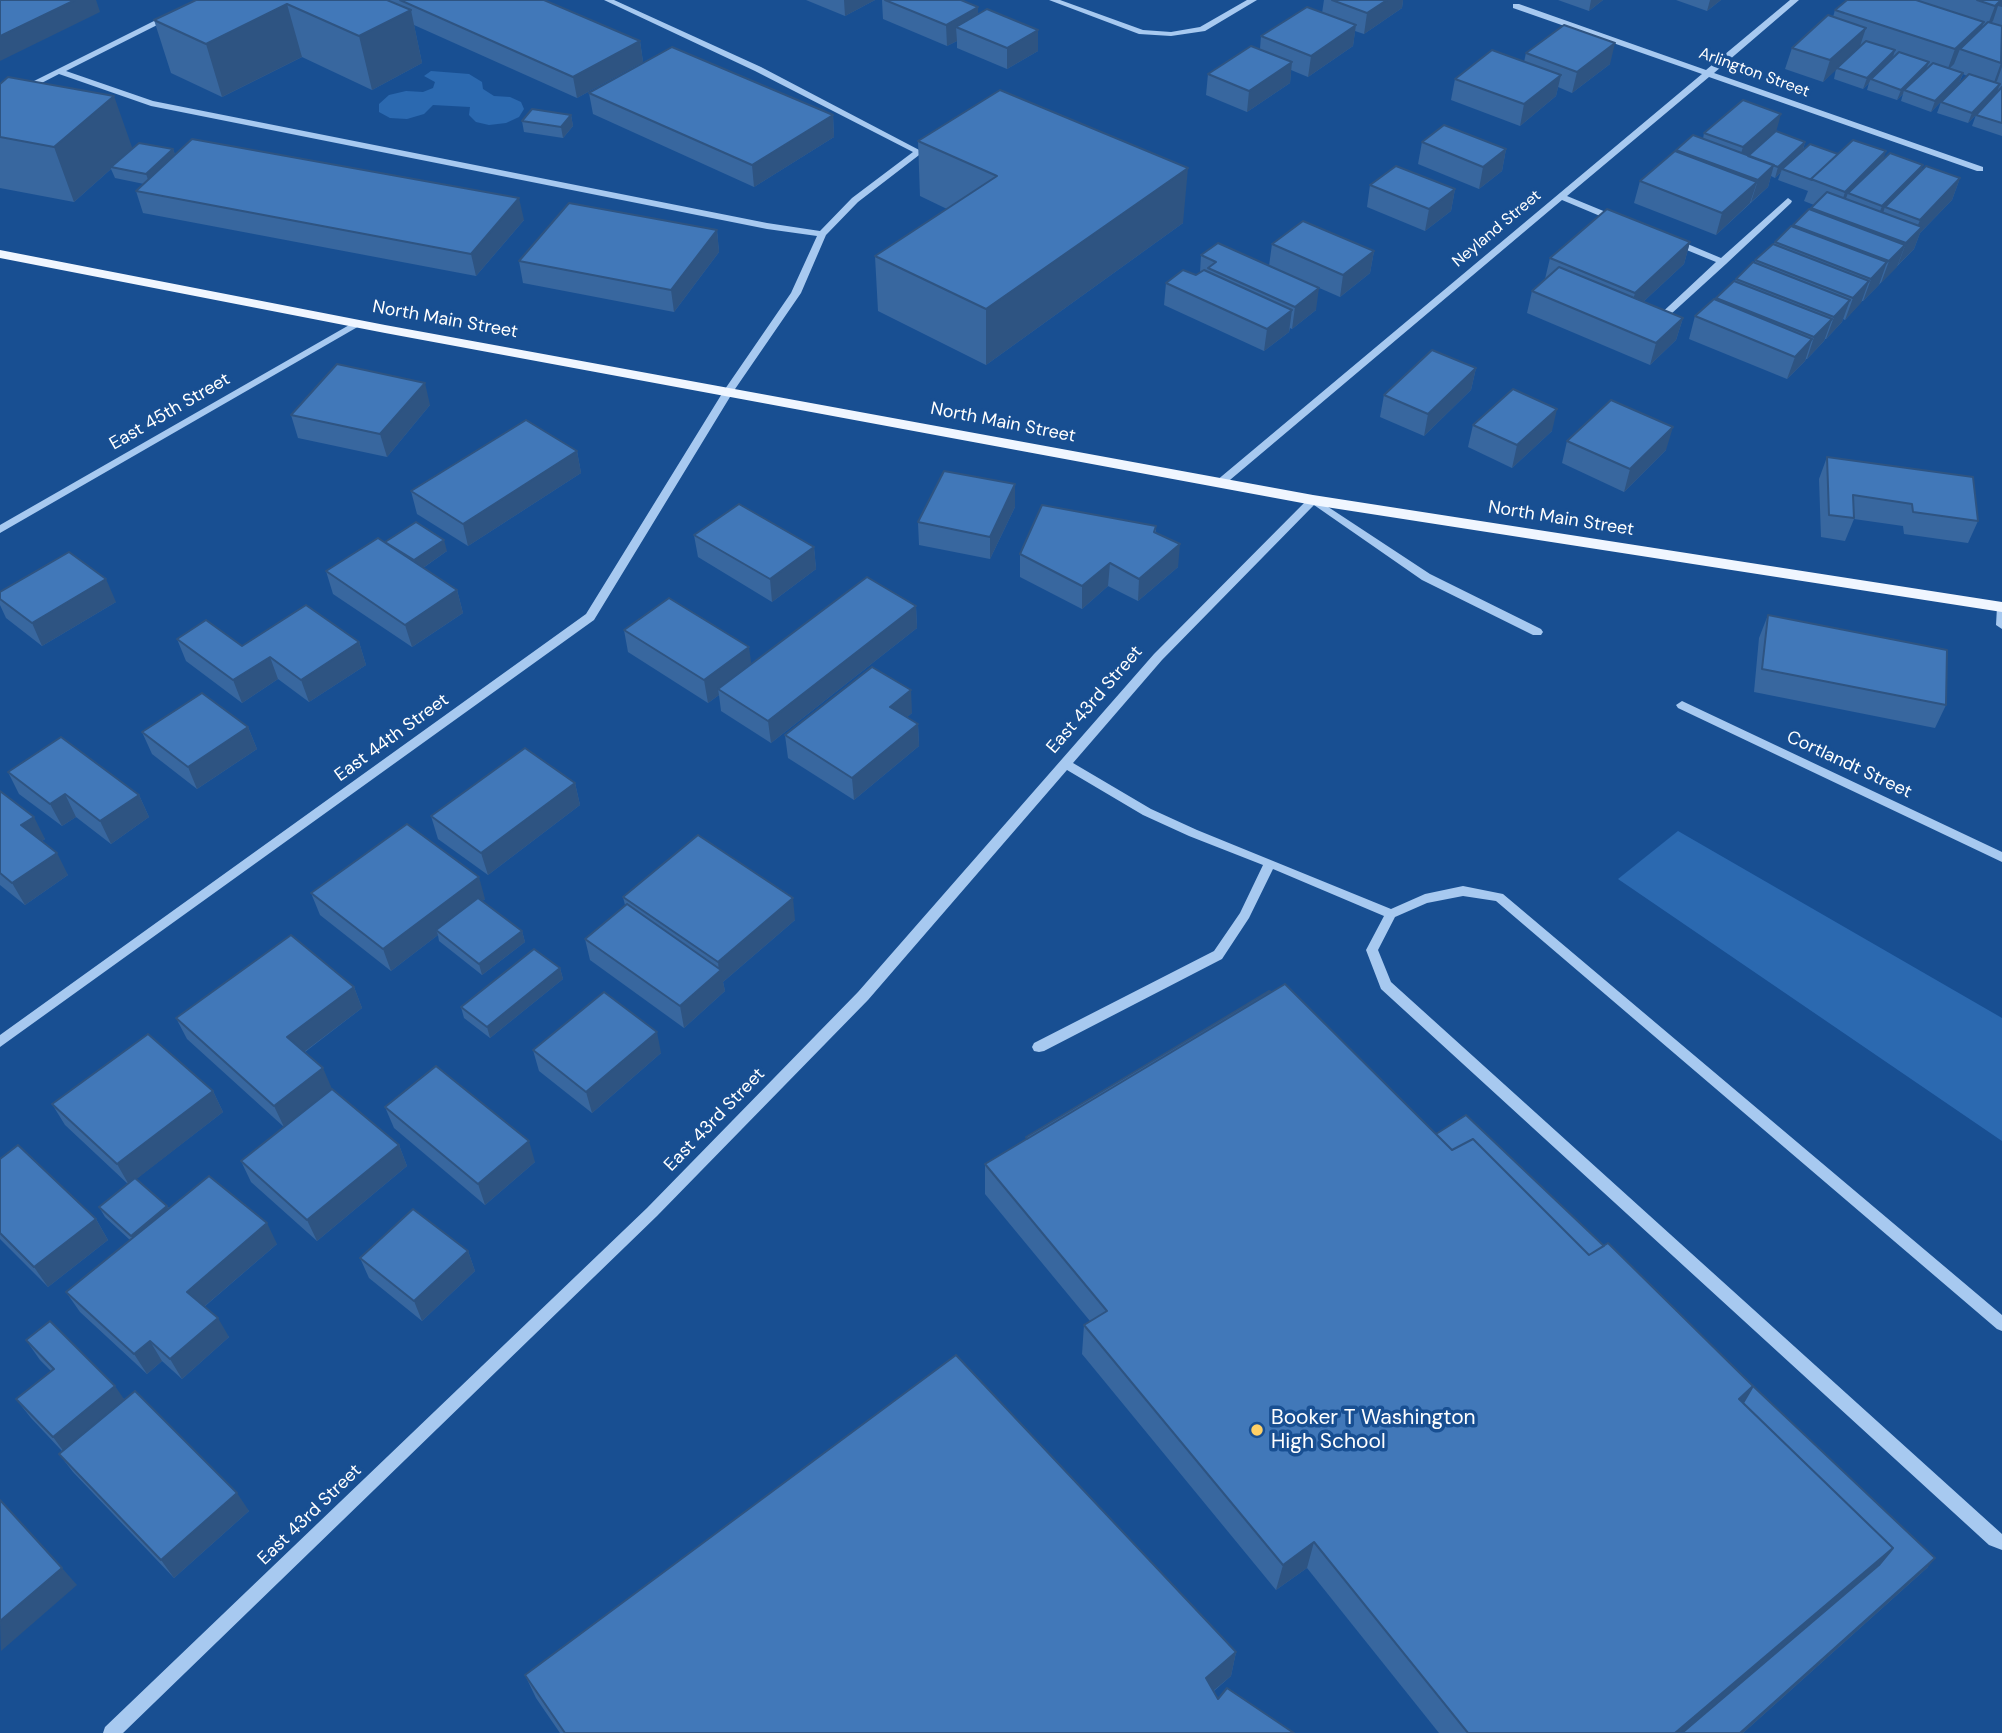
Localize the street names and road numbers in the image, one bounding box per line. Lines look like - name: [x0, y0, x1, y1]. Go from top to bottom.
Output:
- street label: Arlington Street: [1696, 44, 1812, 102]
- street label: Neyland Street: [1449, 186, 1545, 272]
- street label: North Main Street: [371, 297, 519, 343]
- street label: East 45th Street: [106, 369, 234, 455]
- street label: North Main Street: [929, 398, 1077, 448]
- street label: North Main Street: [1487, 497, 1635, 541]
- street label: East 43rd Street: [1042, 642, 1148, 758]
- street label: East 44th Street: [331, 689, 453, 787]
- street label: Cortlandt Street: [1783, 727, 1915, 803]
- street label: East 43rd Street: [660, 1064, 770, 1176]
- street label: East 43rd Street: [254, 1460, 366, 1570]

